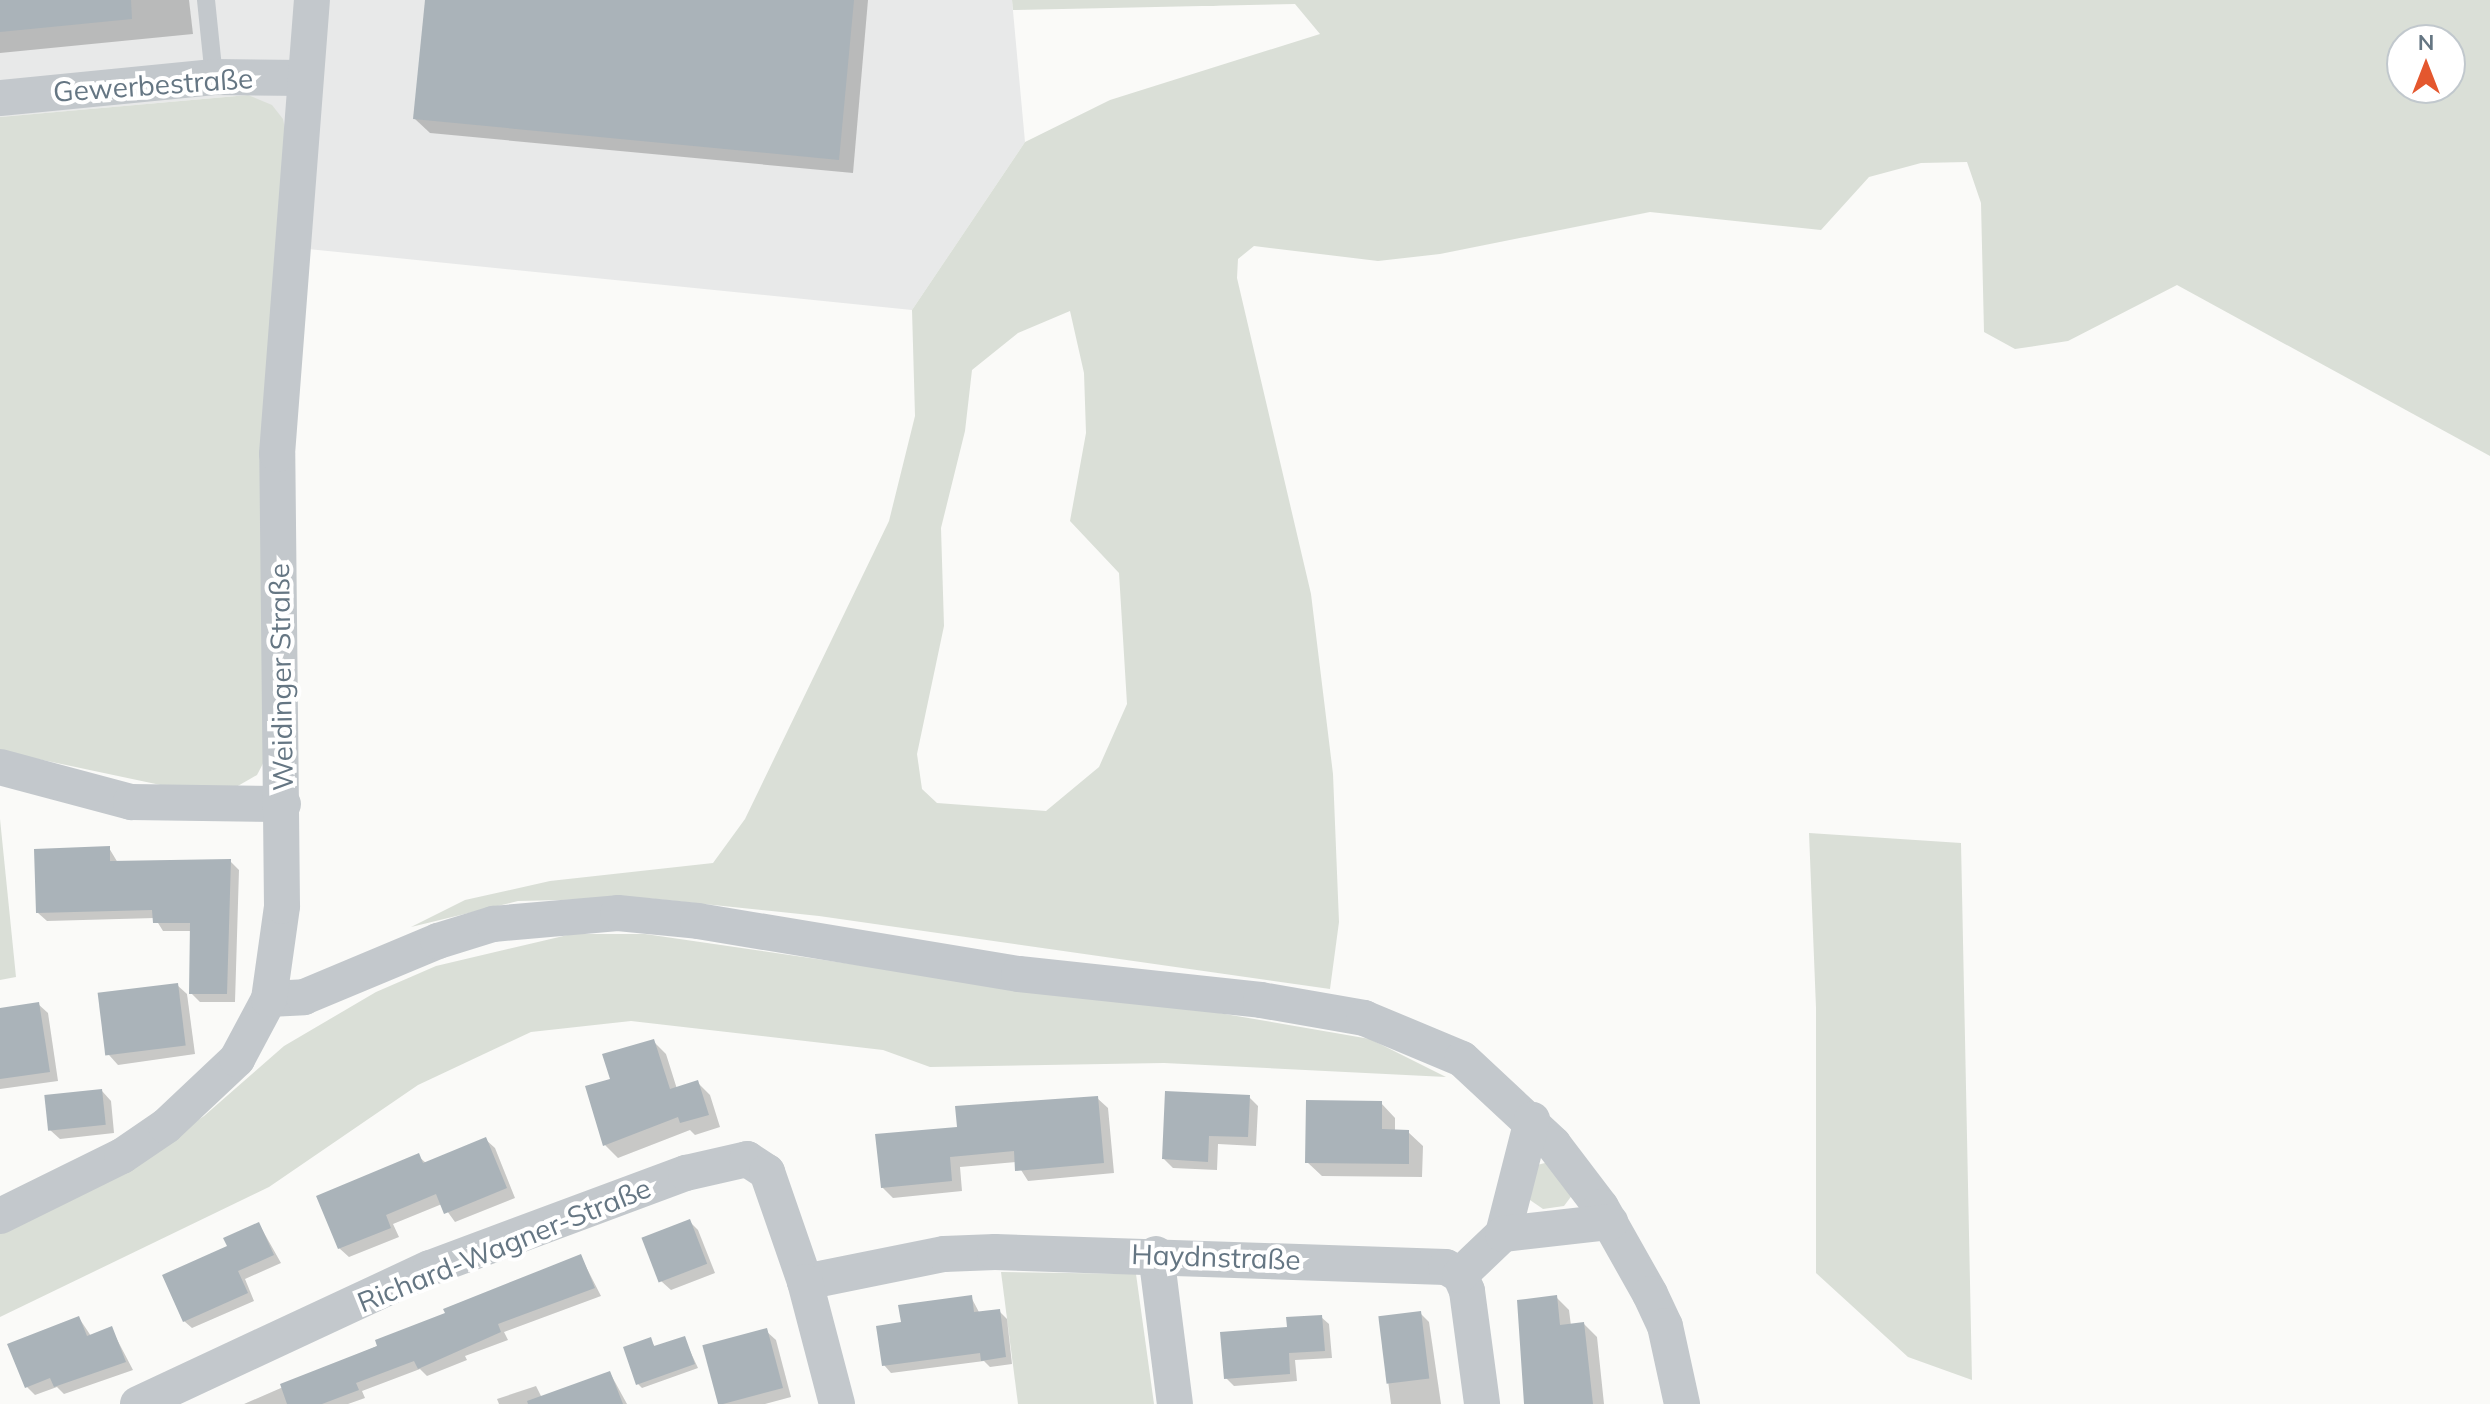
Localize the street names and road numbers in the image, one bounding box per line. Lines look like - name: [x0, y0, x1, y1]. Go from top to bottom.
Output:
- street label: Gewerbestraße: [52, 61, 254, 109]
- street label: Weidinger Straße: [262, 563, 300, 791]
- street label: Richard-Wagner-Straße: [352, 1171, 656, 1319]
- street label: Haydnstraße: [1131, 1237, 1301, 1277]

